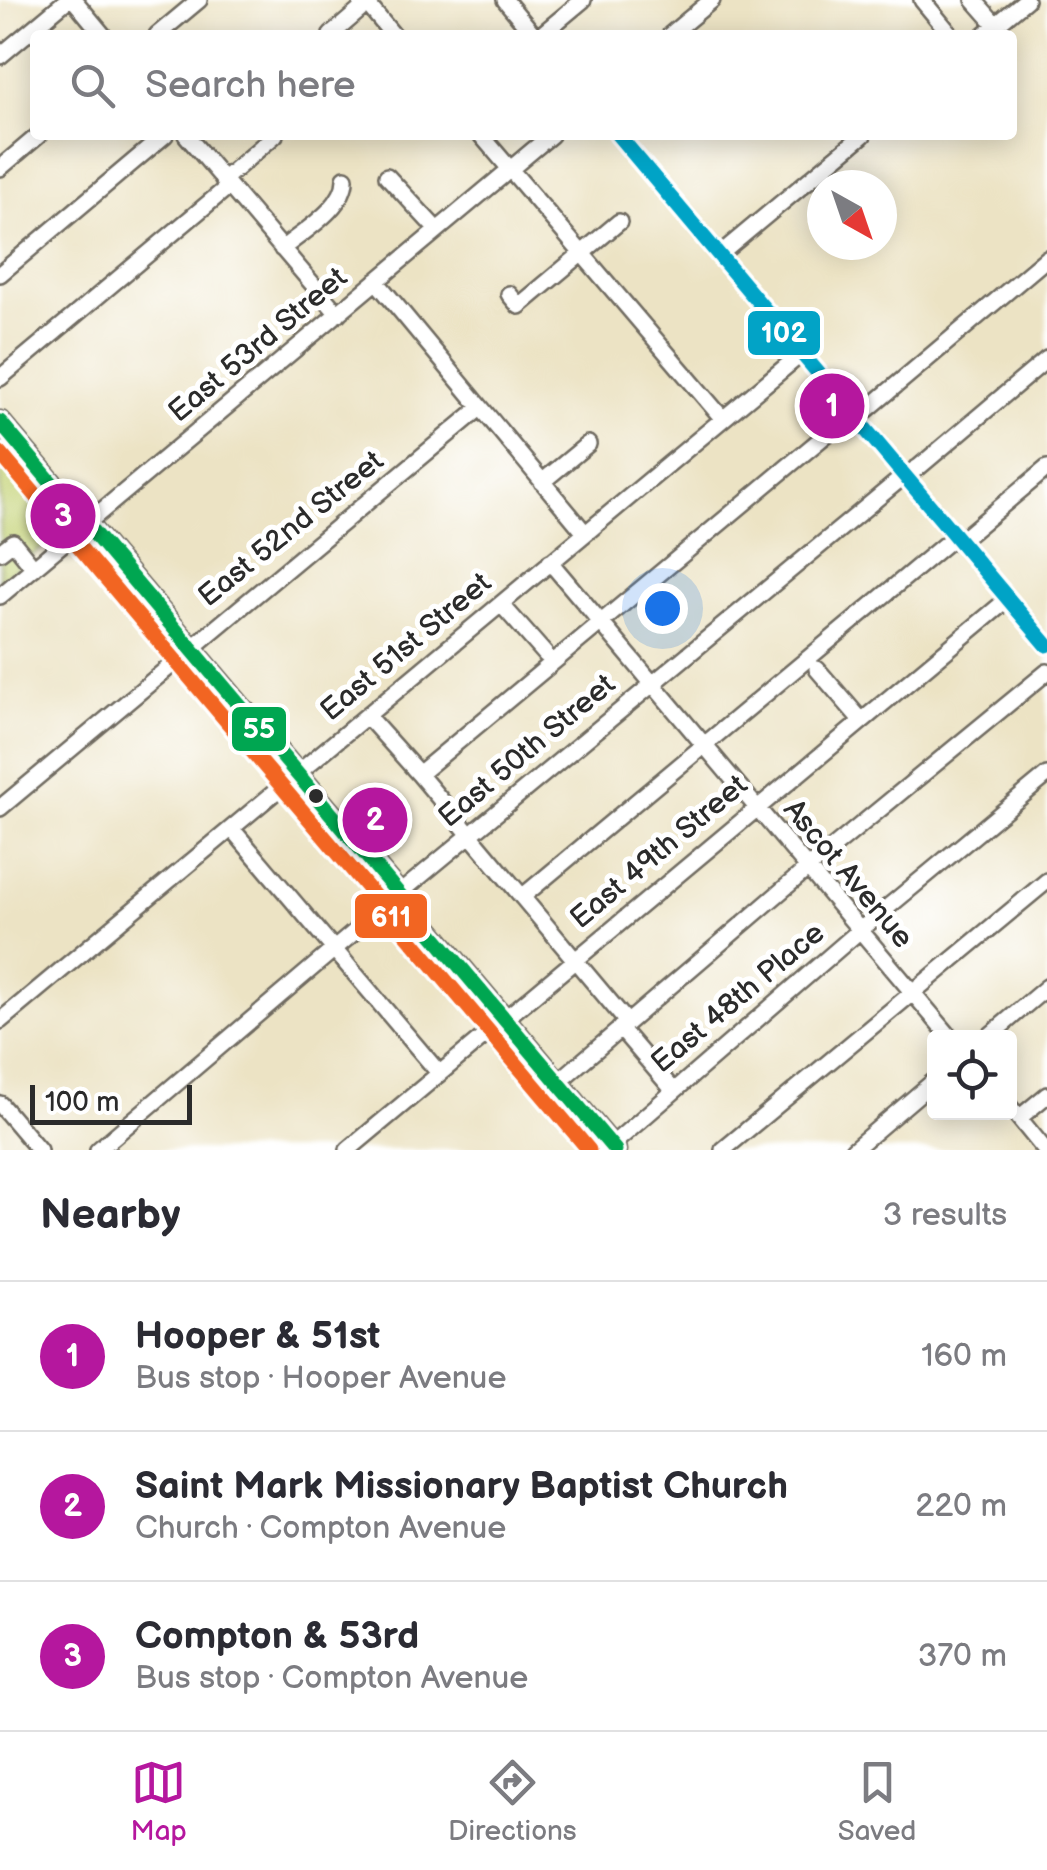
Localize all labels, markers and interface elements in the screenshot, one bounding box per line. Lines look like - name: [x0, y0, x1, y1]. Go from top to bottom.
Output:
- search box: [30, 30, 1017, 140]
- icon: search: [65, 58, 120, 113]
- text: Search here: [145, 63, 356, 108]
- north arrow: [807, 170, 897, 260]
- street label: East 53rd Street: [161, 260, 355, 430]
- line badge: 102: [746, 309, 822, 357]
- text: 102: [761, 317, 807, 350]
- pin: 1: [800, 368, 864, 444]
- street label: East 52nd Street: [191, 443, 391, 615]
- pin: 3: [30, 478, 96, 554]
- street label: East 51st Street: [313, 565, 499, 729]
- your location: [637, 583, 688, 634]
- street label: East 50th Street: [431, 667, 623, 835]
- line badge: 55: [230, 705, 288, 753]
- text: 55: [243, 713, 275, 746]
- street label: East 49th Street: [563, 767, 755, 937]
- pin: 2: [342, 782, 408, 858]
- unlabelled marker: [306, 786, 326, 806]
- street label: Ascot Avenue: [775, 792, 921, 956]
- line badge: 611: [353, 892, 429, 940]
- text: 611: [371, 901, 411, 934]
- street label: East 48th Place: [644, 915, 832, 1081]
- map controls: [927, 1030, 1017, 1120]
- button: locate: [927, 1030, 1017, 1120]
- scale bar: [30, 1080, 192, 1124]
- text: 100 m: [45, 1086, 119, 1119]
- text: Nearby: [40, 1190, 180, 1241]
- text: 3 results: [883, 1196, 1007, 1235]
- text: Hooper & 51st: [135, 1314, 380, 1359]
- text: 1: [66, 1337, 79, 1376]
- text: 160 m: [921, 1337, 1007, 1376]
- text: Bus stop · Hooper Avenue: [135, 1359, 506, 1398]
- text: Saint Mark Missionary Baptist Church: [135, 1464, 788, 1509]
- text: 2: [63, 1487, 82, 1526]
- text: 220 m: [915, 1487, 1007, 1526]
- text: Church · Compton Avenue: [135, 1509, 506, 1548]
- text: Compton & 53rd: [135, 1614, 419, 1659]
- text: 3: [63, 1637, 82, 1676]
- text: 370 m: [918, 1637, 1007, 1676]
- text: Bus stop · Compton Avenue: [135, 1659, 528, 1698]
- tab: Map: [131, 1755, 187, 1848]
- tab: Directions: [448, 1755, 577, 1848]
- tab: Saved: [838, 1755, 916, 1848]

